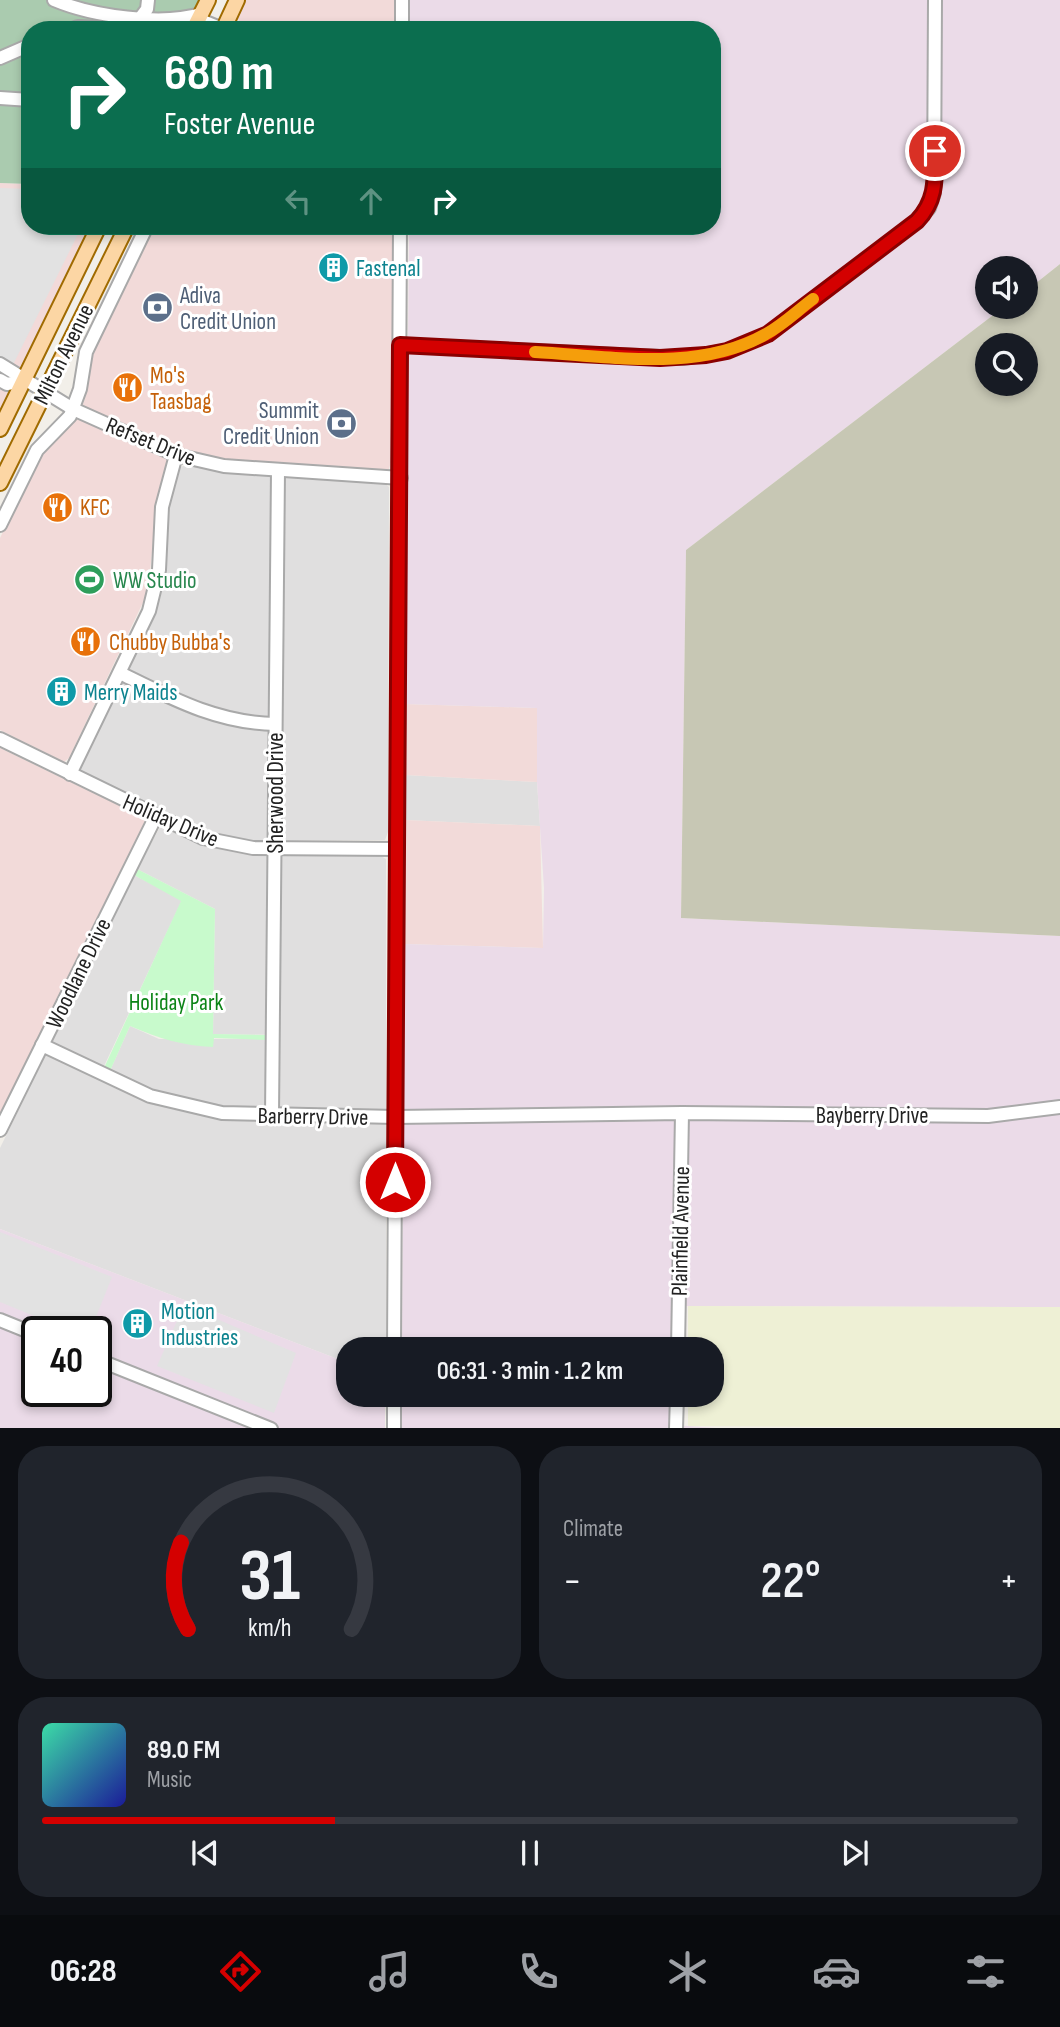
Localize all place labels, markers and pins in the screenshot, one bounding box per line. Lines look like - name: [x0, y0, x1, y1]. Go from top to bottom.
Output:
- pin: [905, 121, 965, 181]
- building icon: Fastenal: [316, 251, 350, 285]
- place label: Fastenal: [356, 255, 420, 283]
- place label: Adiva Credit Union: [179, 282, 276, 336]
- bank icon: Adiva Credit Union: [140, 291, 174, 325]
- place label: Mo's Taasbag: [150, 362, 211, 416]
- restaurant icon: Mo's Taasbag: [110, 371, 144, 405]
- place label: Summit Credit Union: [223, 397, 319, 451]
- bank icon: Summit Credit Union: [325, 406, 359, 440]
- restaurant icon: KFC: [40, 490, 74, 524]
- place label: KFC: [80, 494, 110, 522]
- sports icon: WW Studio: [73, 563, 107, 597]
- place label: WW Studio: [113, 567, 197, 595]
- restaurant icon: Chubby Bubba's: [69, 625, 103, 659]
- place label: Chubby Bubba's: [109, 629, 231, 657]
- building icon: Merry Maids: [44, 675, 78, 709]
- place label: Merry Maids: [84, 679, 177, 707]
- place label: Motion Industries: [161, 1298, 238, 1352]
- building icon: Motion Industries: [121, 1307, 155, 1341]

